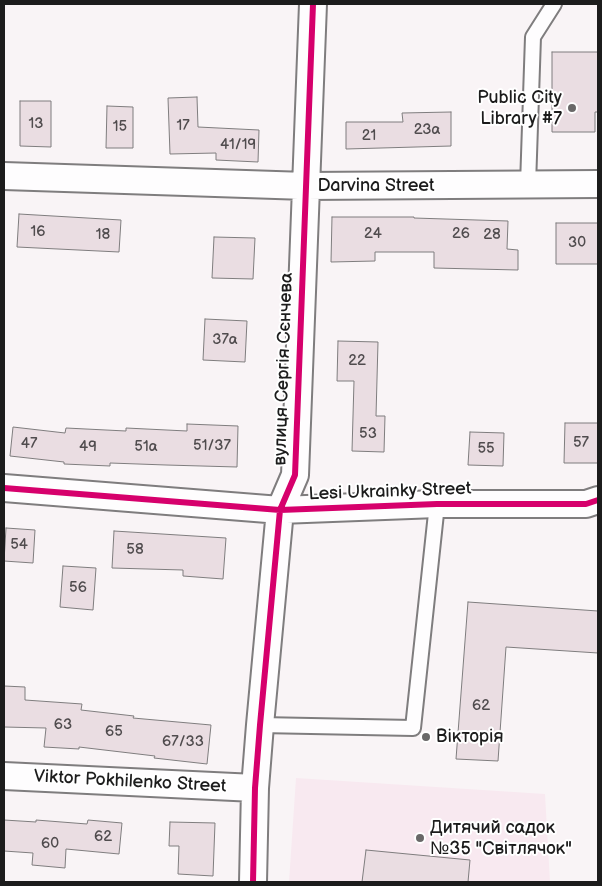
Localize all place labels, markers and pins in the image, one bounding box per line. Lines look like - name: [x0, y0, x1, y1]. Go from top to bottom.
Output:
- place label: Public City Library #7: [477, 87, 562, 130]
- marker: Public City Library #7: [566, 102, 578, 114]
- place label: Вікторія: [436, 726, 503, 748]
- marker: Вікторія: [420, 731, 432, 743]
- place label: Дитячий садок №35 "Світлячок": [430, 817, 572, 860]
- marker: Дитячий садок №35 "Світлячок": [414, 832, 426, 844]

